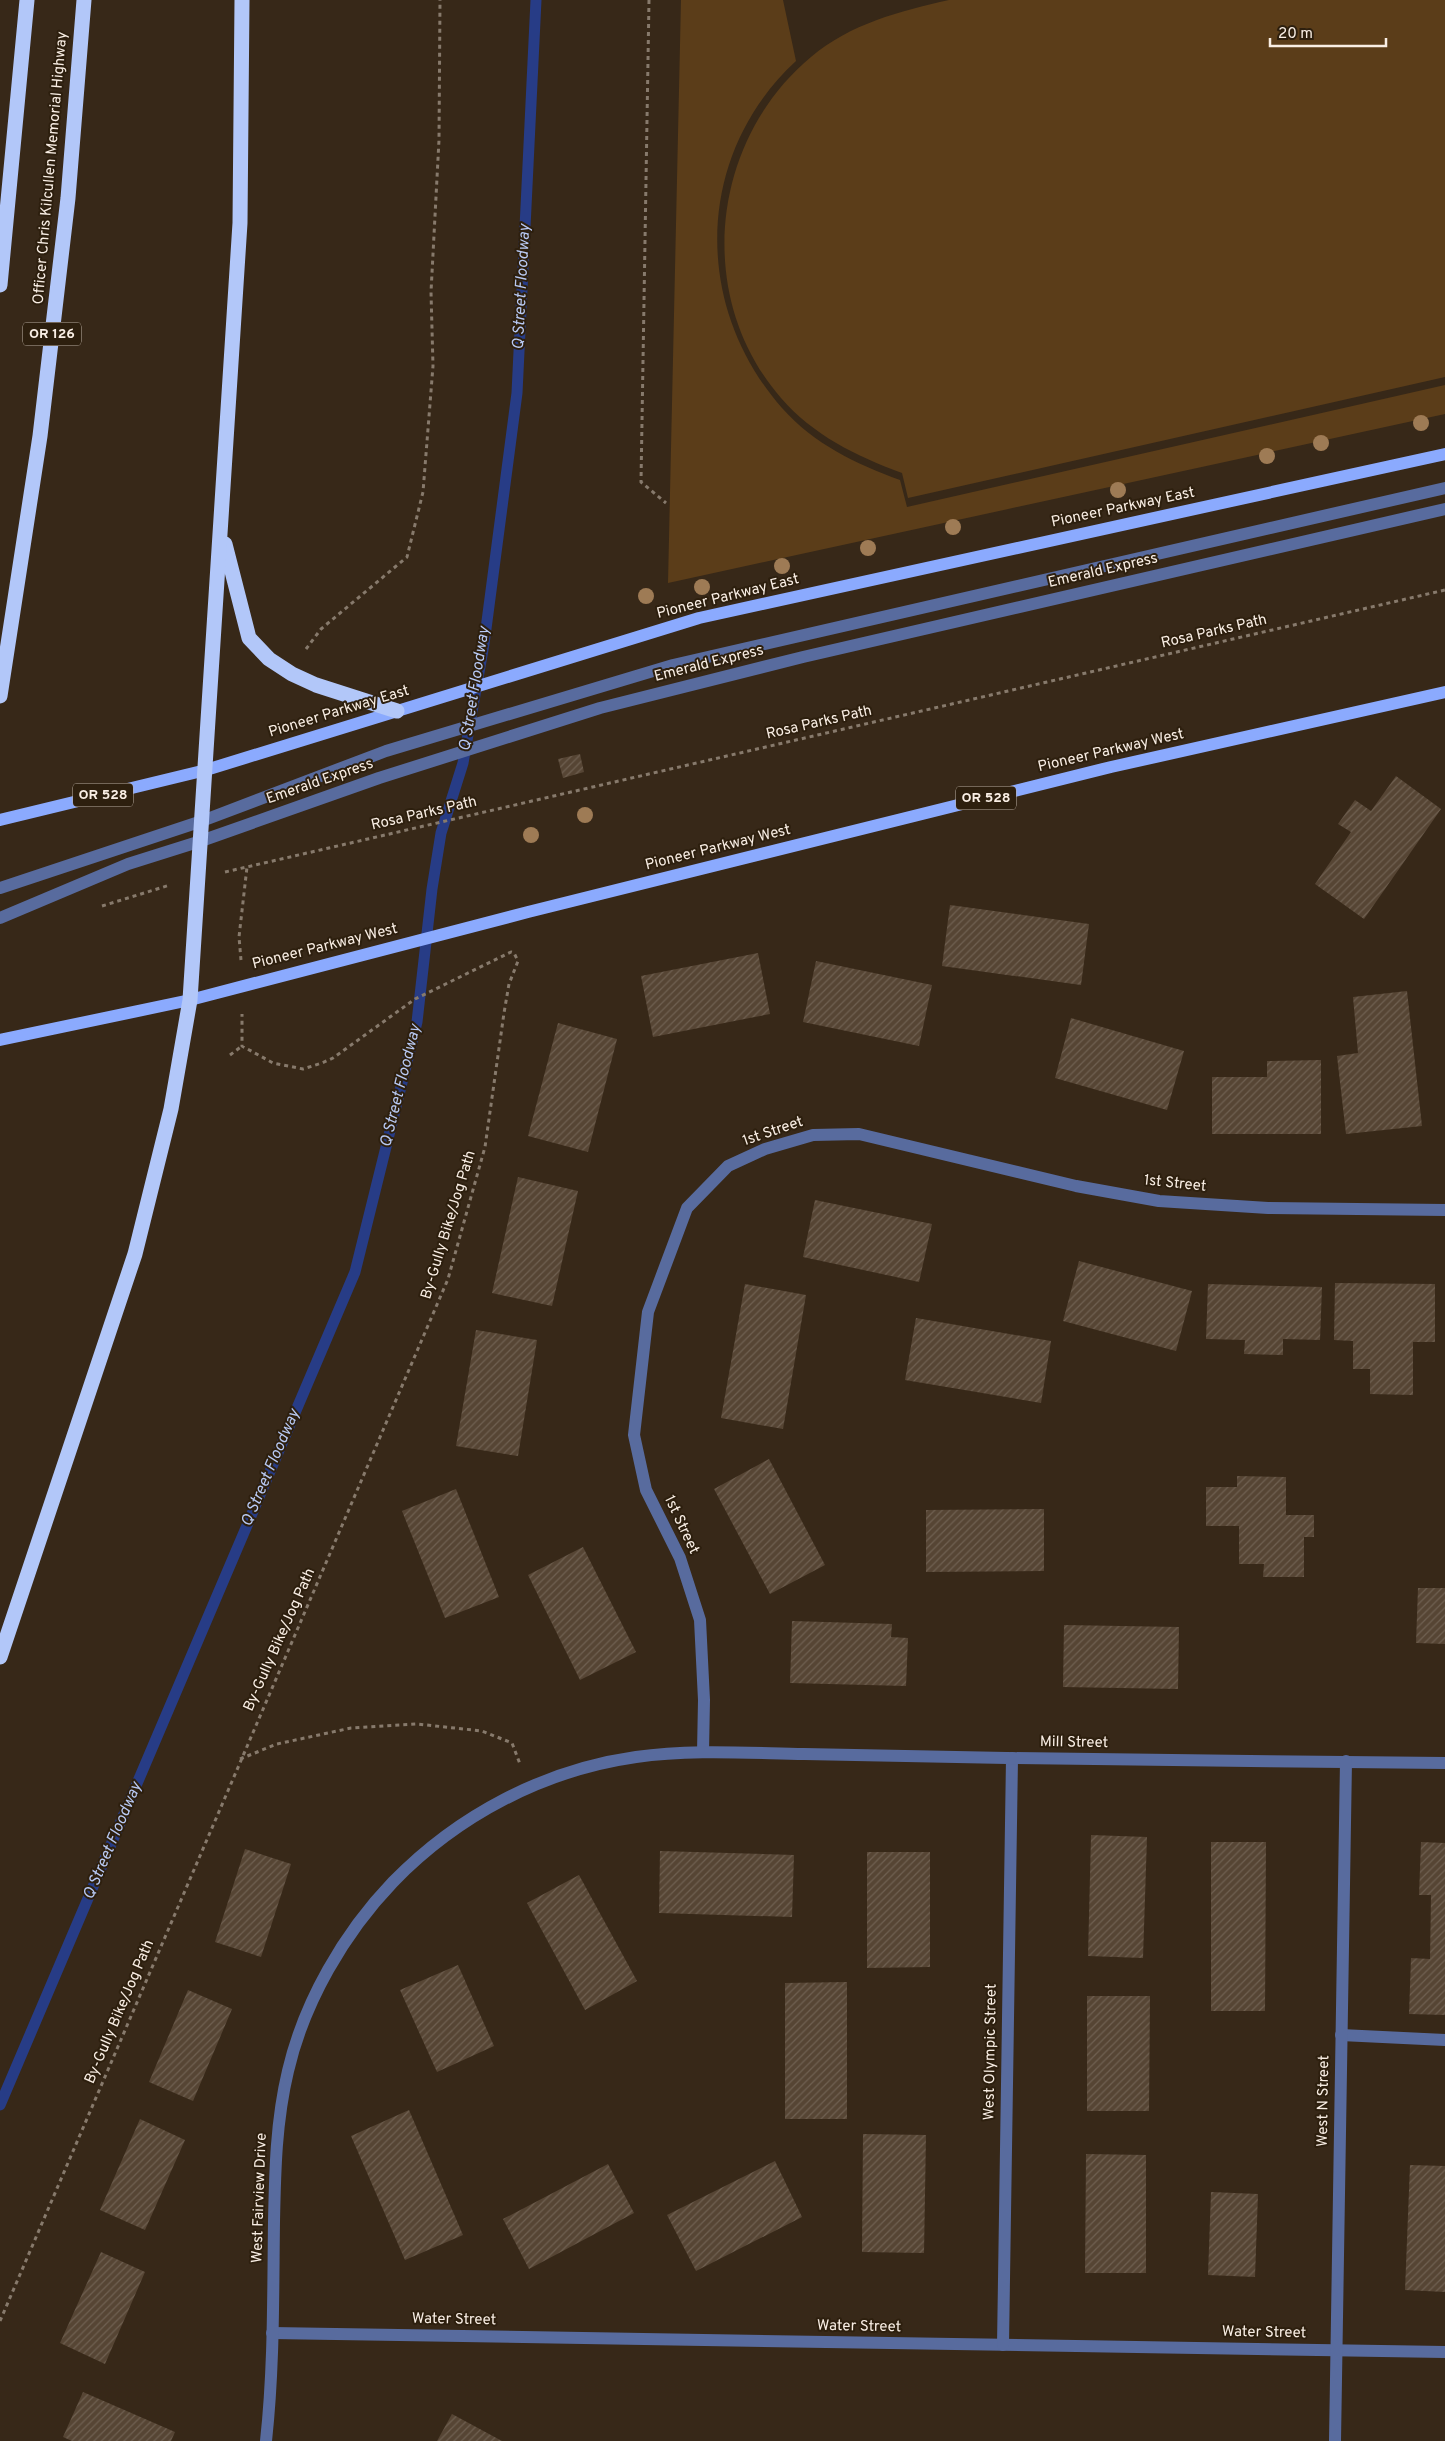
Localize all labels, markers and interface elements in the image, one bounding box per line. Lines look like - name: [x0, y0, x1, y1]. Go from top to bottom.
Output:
- scale bar: [1270, 15, 1386, 47]
- text: 20 m: [1278, 25, 1313, 44]
- street label: Officer Chris Kilcullen Memorial Highway: [30, 31, 72, 305]
- water label: Q Street Floodway: [509, 222, 535, 350]
- road number: OR 126: [23, 322, 81, 346]
- street label: Pioneer Parkway East: [1050, 484, 1196, 532]
- street label: Emerald Express: [1046, 549, 1160, 593]
- street label: Pioneer Parkway East: [655, 570, 801, 624]
- street label: Rosa Parks Path: [1159, 611, 1269, 653]
- water label: Q Street Floodway: [455, 623, 495, 753]
- street label: Emerald Express: [652, 641, 766, 687]
- street label: Pioneer Parkway East: [266, 682, 412, 742]
- street label: Rosa Parks Path: [764, 702, 874, 744]
- street label: Pioneer Parkway West: [1036, 725, 1186, 777]
- street label: Emerald Express: [264, 755, 376, 809]
- road number: OR 528: [73, 784, 133, 806]
- road number: OR 528: [956, 786, 1016, 810]
- street label: Rosa Parks Path: [369, 793, 479, 835]
- street label: Pioneer Parkway West: [643, 821, 793, 875]
- street label: Pioneer Parkway West: [250, 920, 400, 974]
- water label: Q Street Floodway: [376, 1021, 426, 1149]
- street label: 1st Street: [740, 1113, 806, 1151]
- street label: By-Gully Bike/Jog Path: [417, 1148, 481, 1302]
- street label: 1st Street: [1143, 1171, 1207, 1197]
- water label: Q Street Floodway: [237, 1405, 305, 1530]
- street label: 1st Street: [659, 1493, 703, 1557]
- street label: By-Gully Bike/Jog Path: [240, 1565, 320, 1715]
- street label: Mill Street: [1040, 1733, 1108, 1753]
- water label: Q Street Floodway: [79, 1778, 147, 1903]
- street label: By-Gully Bike/Jog Path: [81, 1937, 159, 2087]
- street label: West Olympic Street: [980, 1983, 1002, 2121]
- street label: West N Street: [1314, 2055, 1334, 2147]
- street label: West Fairview Drive: [248, 2133, 272, 2263]
- street label: Water Street: [412, 2310, 496, 2330]
- street label: Water Street: [817, 2317, 901, 2337]
- street label: Water Street: [1222, 2323, 1306, 2343]

